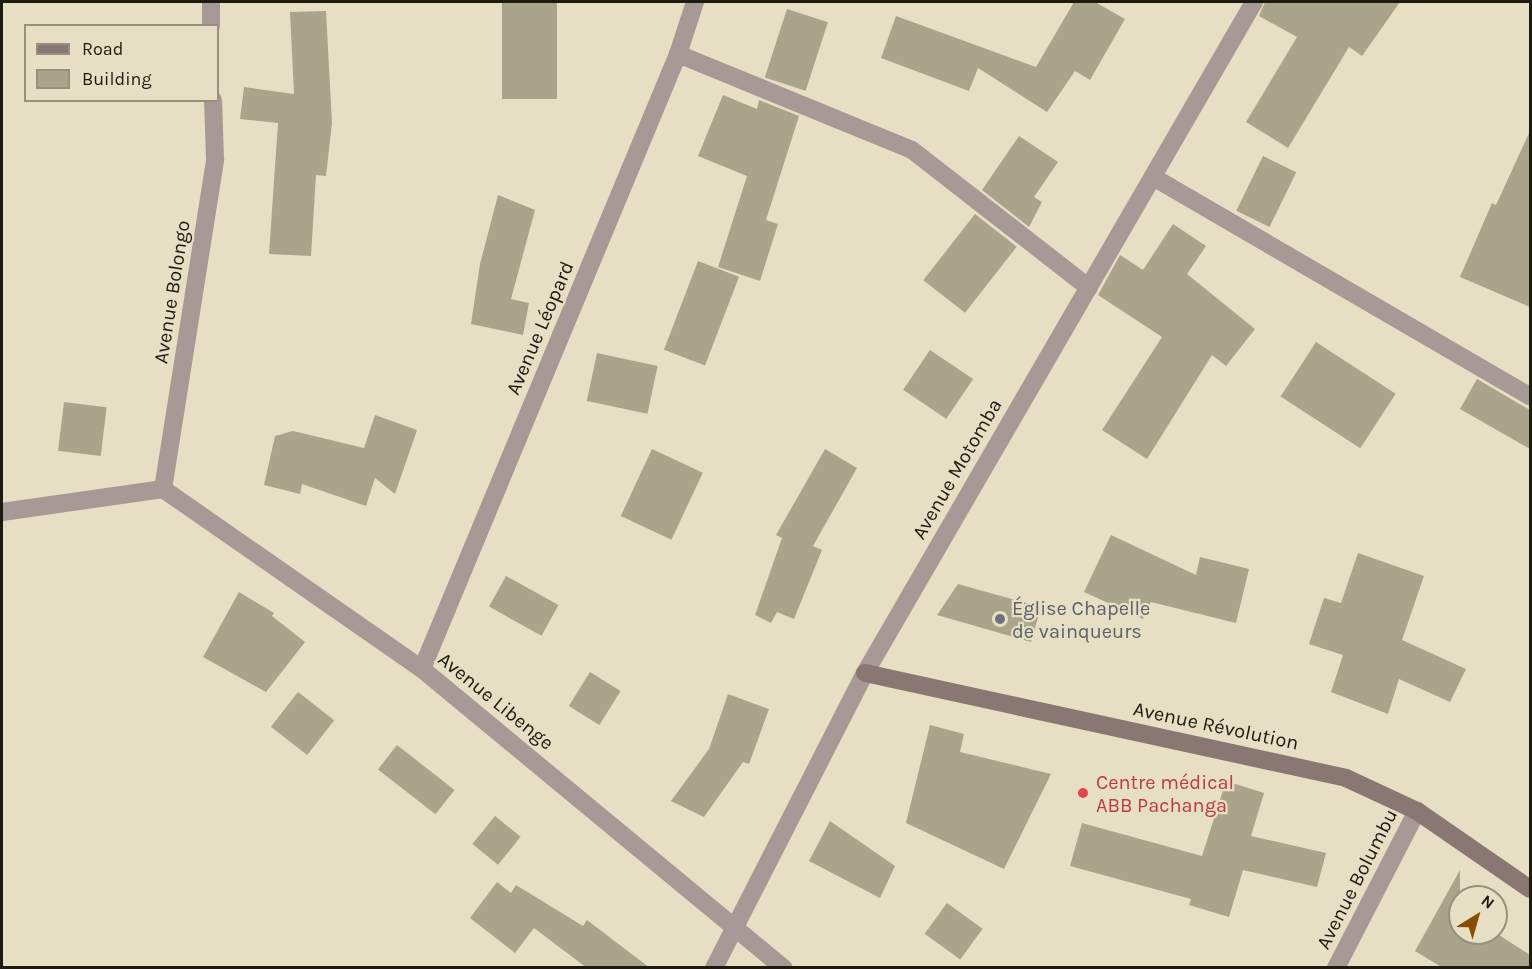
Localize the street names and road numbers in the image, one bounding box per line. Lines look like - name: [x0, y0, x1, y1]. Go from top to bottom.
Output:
- street label: Avenue Bolongo: [149, 219, 195, 365]
- street label: Avenue Léopard: [501, 258, 579, 398]
- street label: Avenue Motomba: [907, 394, 1007, 544]
- street label: Avenue Libenge: [433, 647, 559, 755]
- street label: Avenue Révolution: [1131, 697, 1301, 755]
- street label: Avenue Bolumbu: [1311, 805, 1403, 953]

